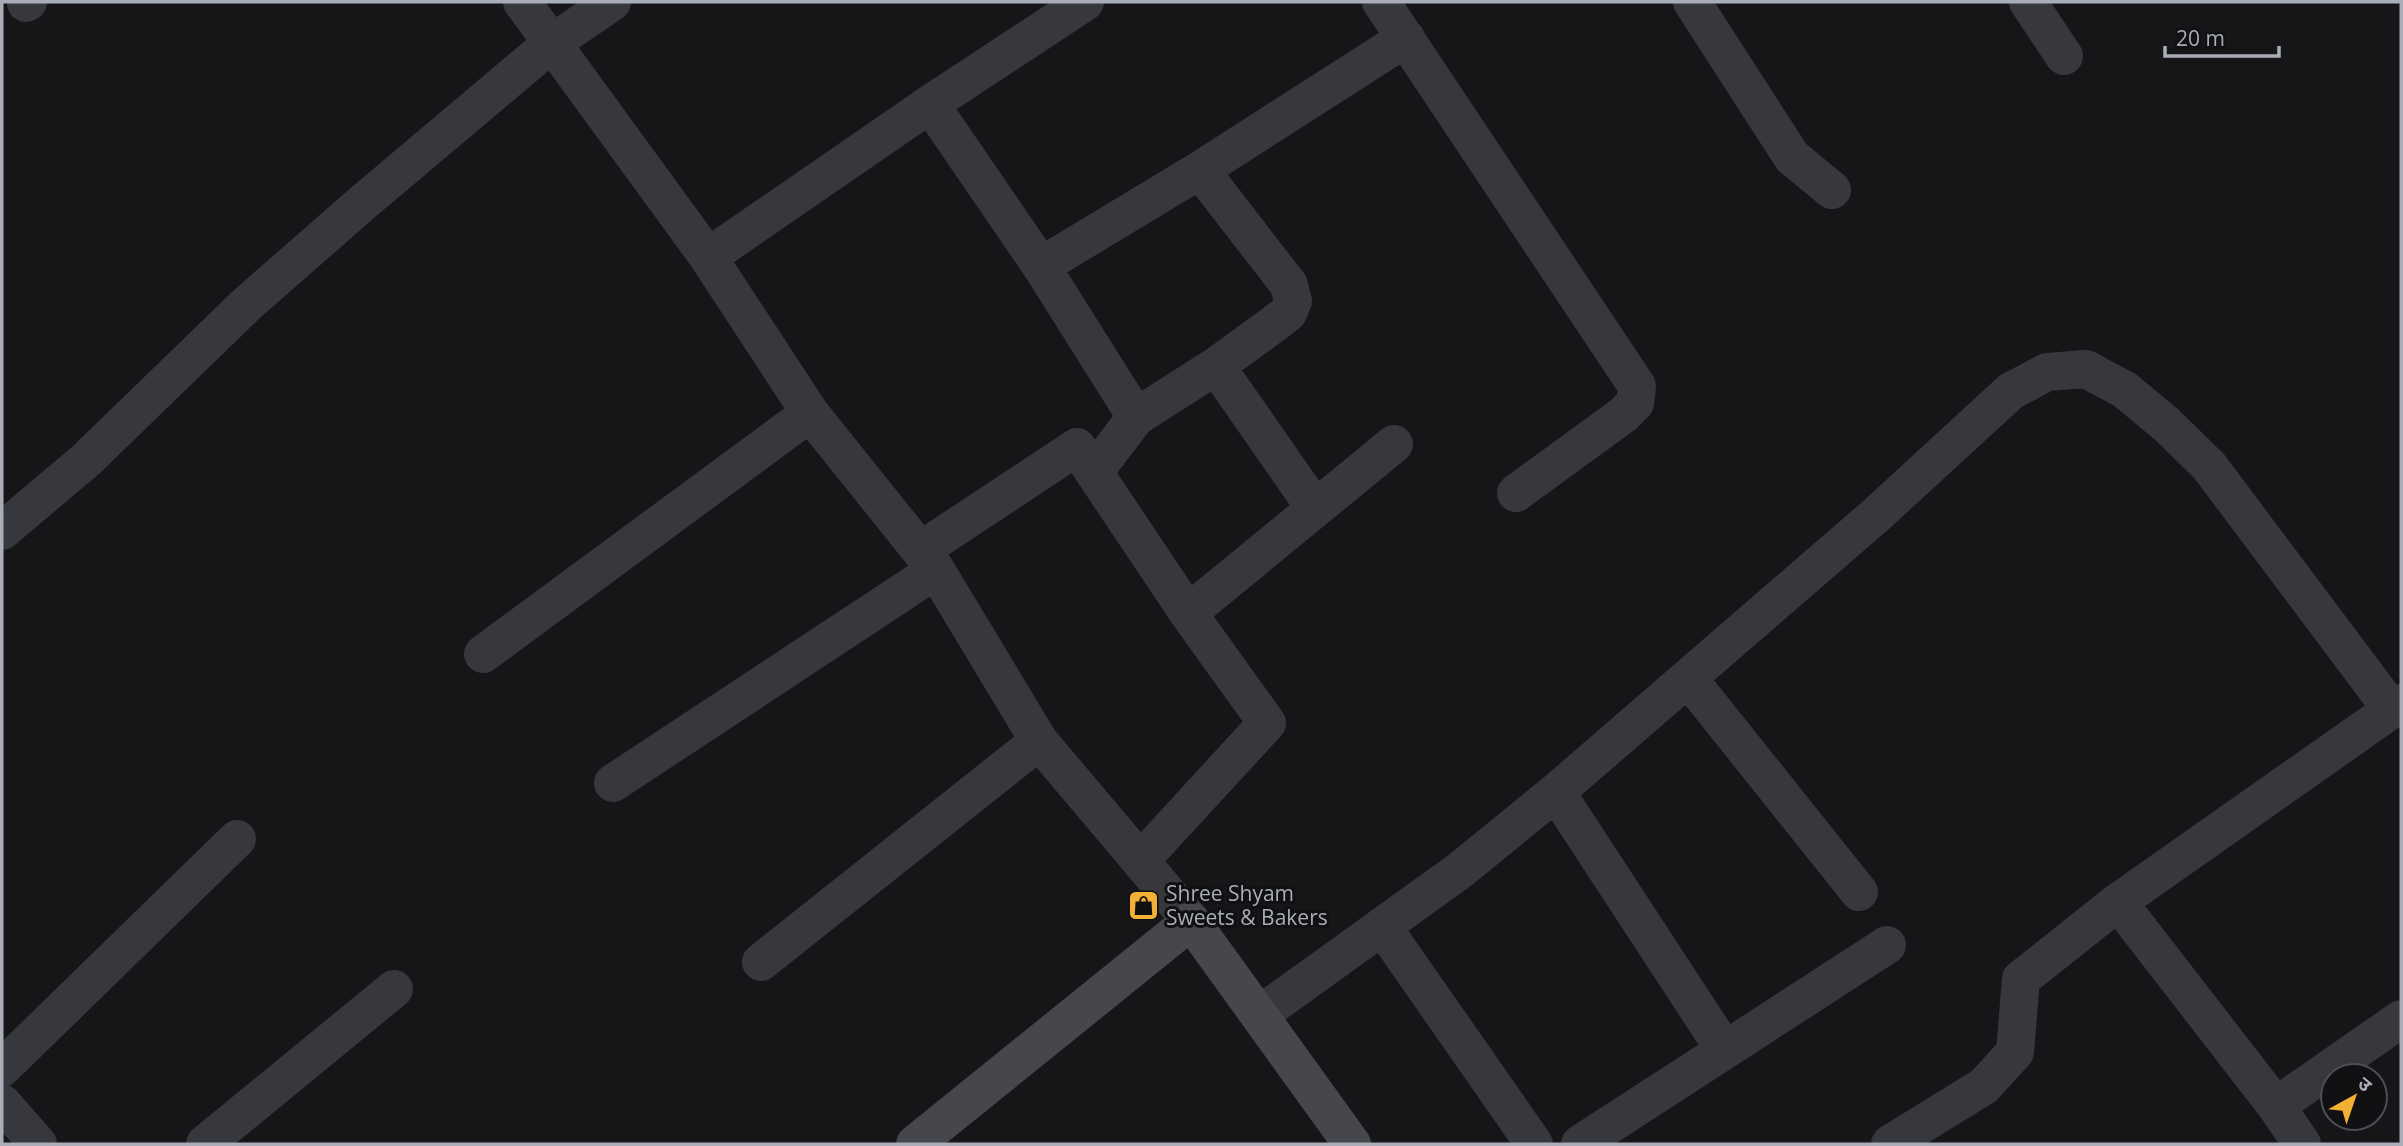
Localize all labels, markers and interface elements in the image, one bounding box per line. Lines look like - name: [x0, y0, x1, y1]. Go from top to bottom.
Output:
- scale bar: [2165, 14, 2279, 58]
- text: 20 m: [2176, 24, 2225, 52]
- place label: Shree Shyam Sweets & Bakers: [1166, 879, 1328, 931]
- shop icon: Shree Shyam Sweets & Bakers: [1126, 889, 1160, 923]
- north arrow: [2319, 1062, 2389, 1132]
- text: उ: [2352, 1070, 2378, 1098]

